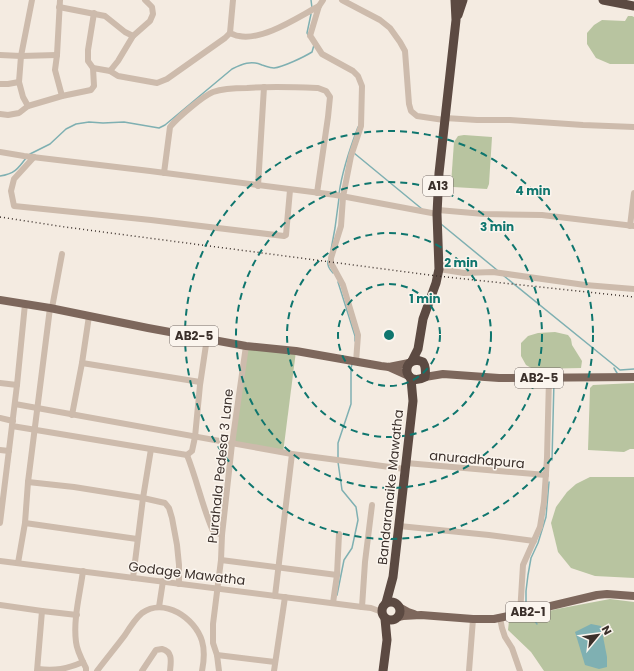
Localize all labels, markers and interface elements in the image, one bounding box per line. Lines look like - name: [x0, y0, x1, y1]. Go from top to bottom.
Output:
- road number: A13: [423, 176, 453, 196]
- text: 4 min: [515, 182, 551, 199]
- text: 3 min: [480, 218, 514, 235]
- text: 2 min: [444, 254, 478, 271]
- text: 1 min: [409, 290, 441, 307]
- road number: AB2-5: [170, 326, 218, 346]
- centre of rings: [382, 328, 396, 342]
- road number: AB2-5: [515, 368, 563, 388]
- street label: Purahala Pedesa 3 Lane: [203, 388, 238, 544]
- street label: Bandaranaike Mawatha: [373, 408, 408, 566]
- street label: anuradhapura: [428, 446, 525, 473]
- street label: Godage Mawatha: [127, 557, 246, 590]
- road number: AB2-1: [506, 602, 550, 622]
- north arrow: [578, 615, 618, 655]
- text: N: [598, 623, 616, 638]

